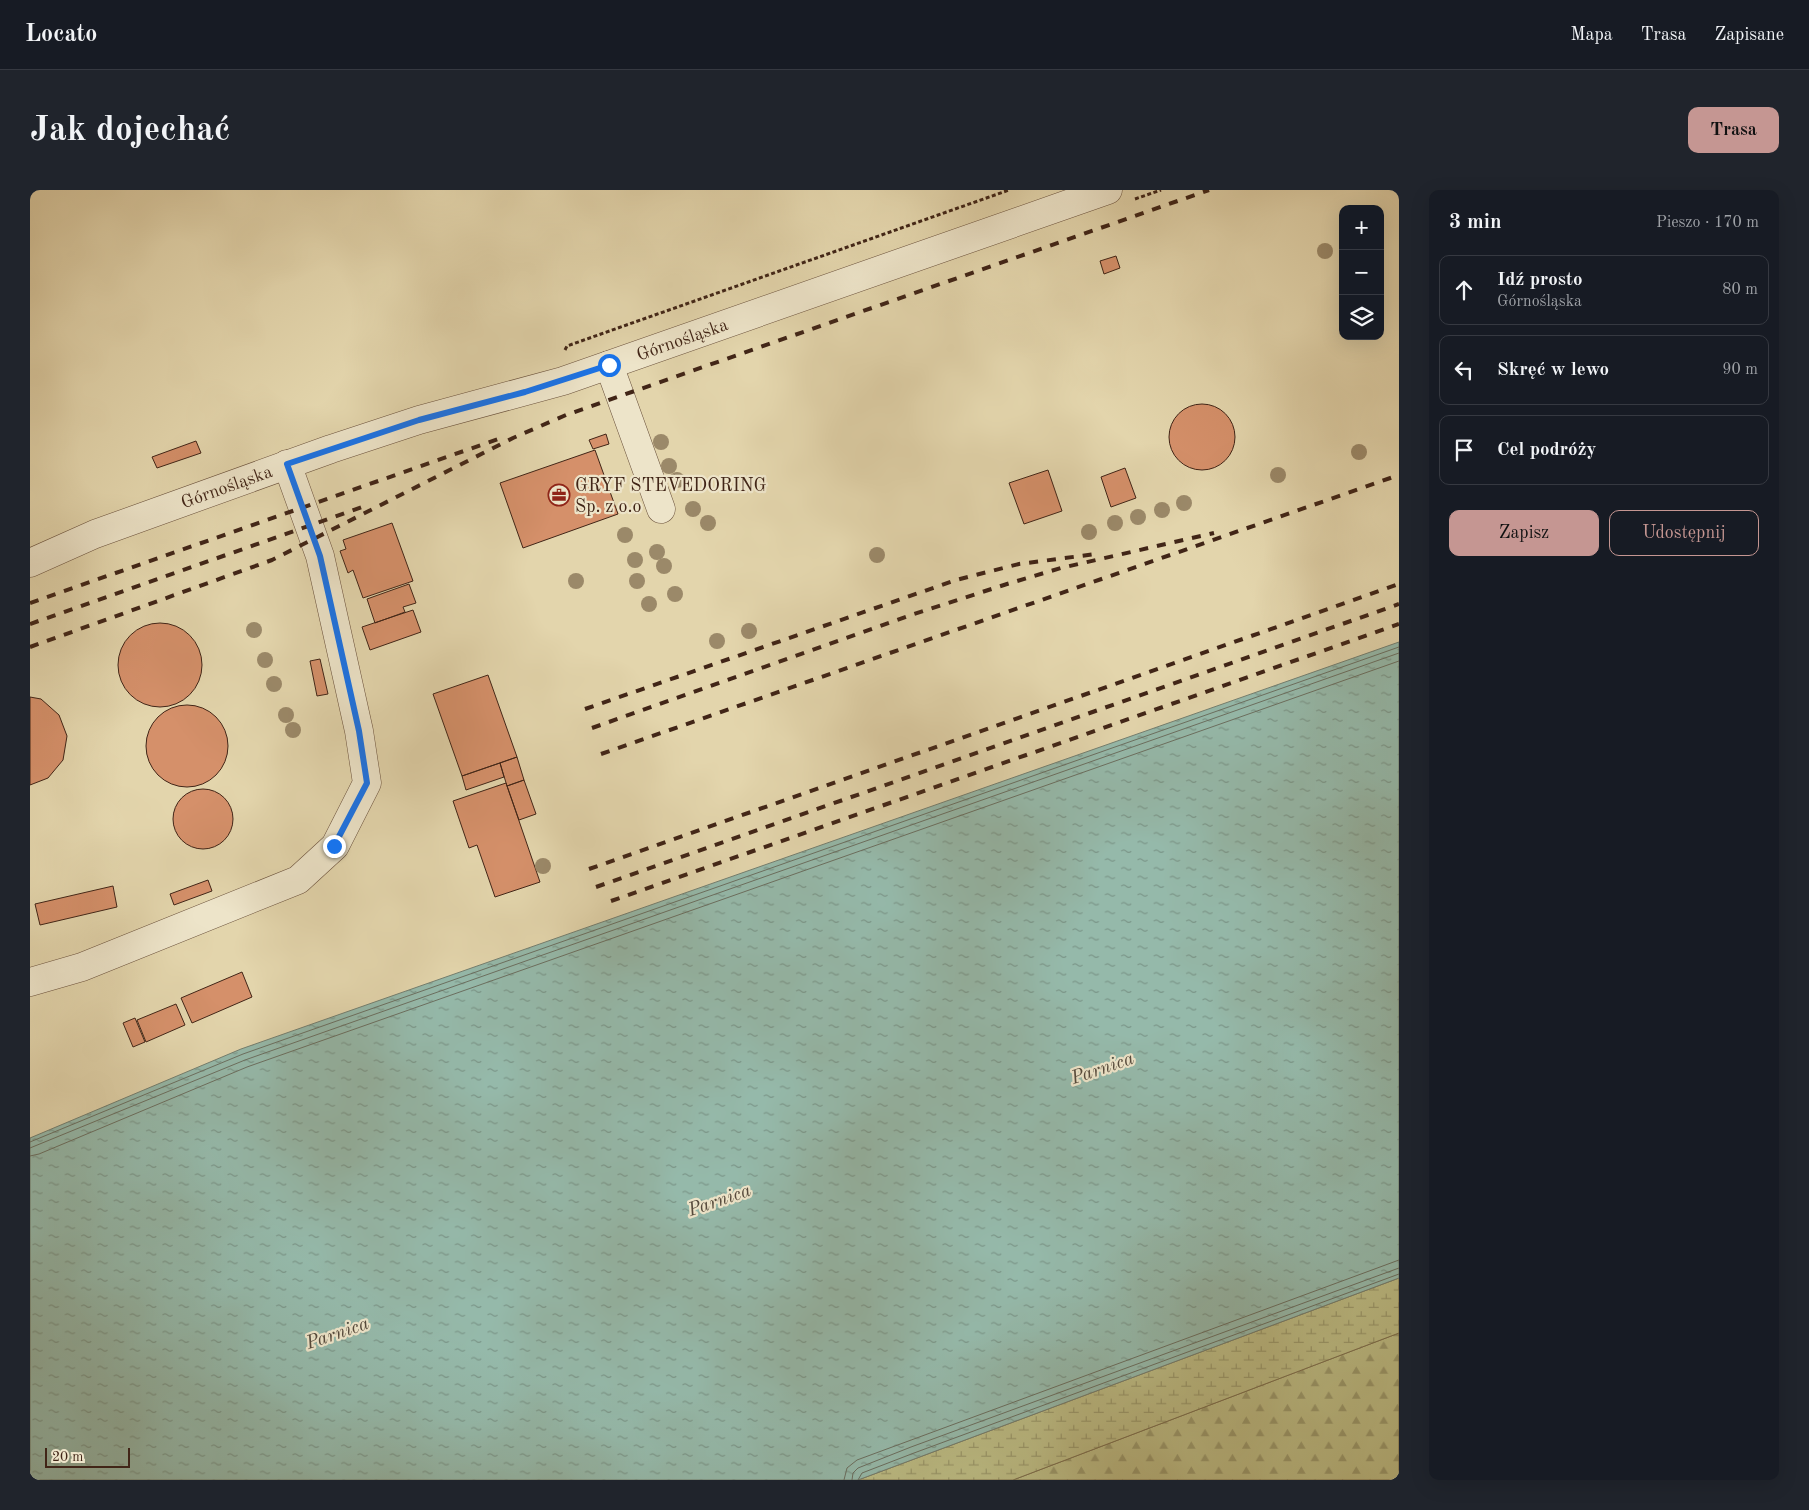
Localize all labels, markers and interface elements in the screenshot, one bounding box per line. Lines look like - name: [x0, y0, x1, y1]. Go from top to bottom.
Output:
- text: Locato: [25, 23, 97, 47]
- text: Mapa: [1570, 26, 1613, 44]
- text: Trasa: [1641, 26, 1686, 44]
- text: Zapisane: [1714, 26, 1784, 44]
- button: Trasa: [1688, 107, 1779, 153]
- text: Jak dojechać: [30, 113, 230, 148]
- map controls: [1339, 205, 1384, 340]
- button: +: [1339, 205, 1384, 250]
- text: 3 min: [1449, 212, 1502, 233]
- text: Pieszo · 170 m: [1656, 215, 1759, 231]
- button: −: [1339, 250, 1384, 295]
- text: Idź prosto: [1497, 271, 1582, 290]
- icon: ahead: [1450, 276, 1478, 304]
- text: 80 m: [1722, 282, 1758, 298]
- text: Górnośląska: [1497, 294, 1582, 310]
- button: layers: [1339, 295, 1384, 340]
- street label: Górnośląska: [634, 316, 731, 365]
- route start: [598, 354, 621, 377]
- icon: left: [1450, 356, 1478, 384]
- text: Skręć w lewo: [1497, 361, 1609, 380]
- text: 90 m: [1722, 362, 1758, 378]
- icon: arrive: [1450, 436, 1478, 464]
- text: Cel podróży: [1497, 441, 1596, 460]
- street label: Górnośląska: [179, 463, 275, 512]
- place label: GRYF STEVEDORING Sp. z o.o: [575, 477, 767, 516]
- office icon: GRYF STEVEDORING Sp. z o.o: [547, 483, 571, 507]
- button: Zapisz: [1449, 510, 1599, 556]
- button: Udostępnij: [1609, 510, 1759, 556]
- route end: [323, 835, 346, 858]
- water label: Parnica: [1068, 1050, 1137, 1089]
- water label: Parnica: [685, 1182, 754, 1221]
- water label: Parnica: [303, 1315, 372, 1354]
- scale bar: [45, 1445, 130, 1468]
- text: 20 m: [52, 1450, 83, 1464]

